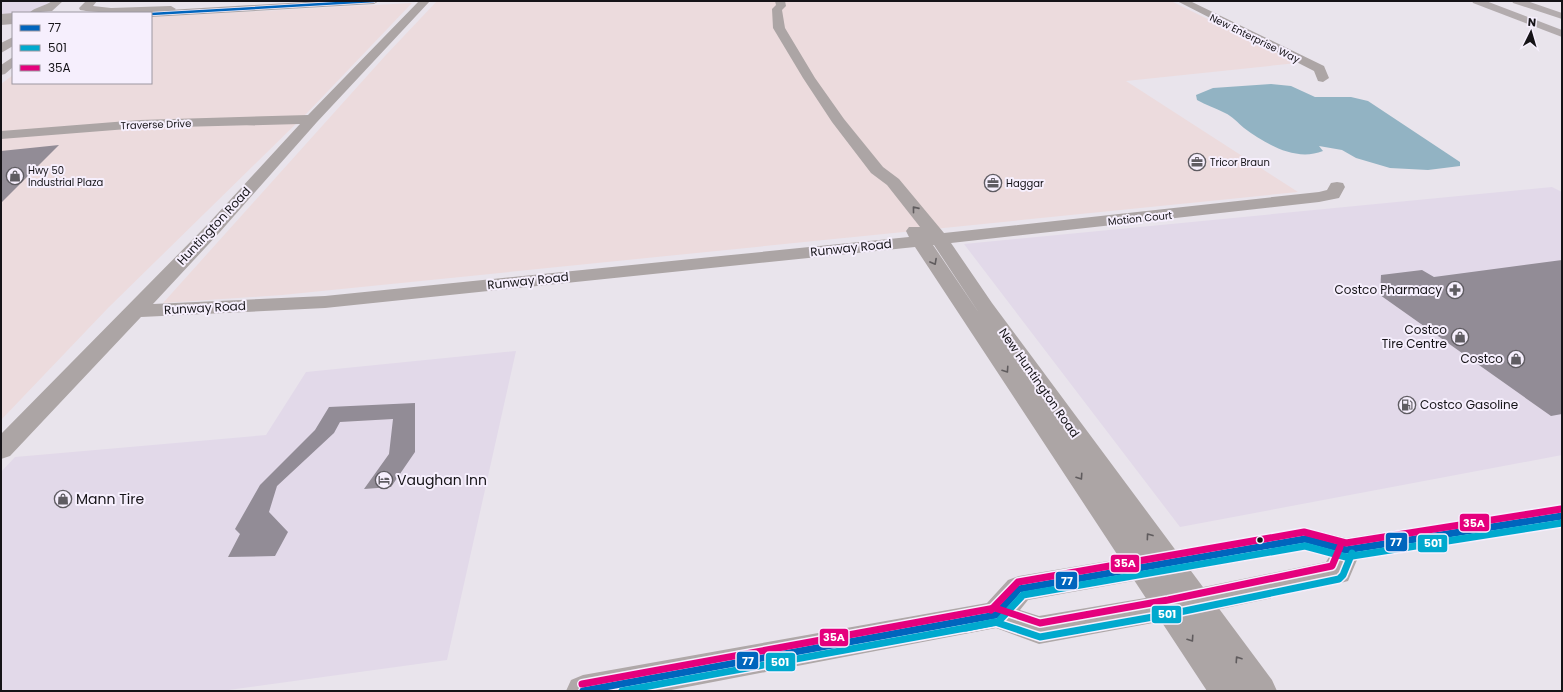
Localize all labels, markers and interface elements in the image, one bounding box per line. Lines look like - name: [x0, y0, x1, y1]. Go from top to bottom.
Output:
- street label: New Enterprise Way: [1207, 10, 1303, 67]
- legend: [12, 12, 152, 84]
- north arrow: [1511, 12, 1551, 52]
- text: N: [1527, 14, 1537, 30]
- text: 77: [48, 19, 62, 36]
- text: 501: [48, 39, 67, 56]
- text: 35A: [48, 59, 71, 76]
- street label: Traverse Drive: [120, 116, 192, 133]
- office icon: Tricor Braun: [1187, 152, 1207, 172]
- place label: Tricor Braun: [1210, 155, 1270, 170]
- place label: Hwy 50 Industrial Plaza: [28, 163, 103, 190]
- shop icon: Hwy 50 Industrial Plaza: [5, 166, 25, 186]
- office icon: Haggar: [983, 173, 1003, 193]
- place label: Haggar: [1006, 176, 1044, 191]
- street label: Huntington Road: [173, 183, 254, 268]
- one-way arrow: [912, 206, 919, 214]
- street label: Motion Court: [1107, 208, 1173, 229]
- street label: Runway Road: [809, 235, 893, 260]
- one-way arrow: [929, 258, 937, 265]
- street label: Runway Road: [486, 268, 570, 293]
- pharmacy icon: Costco Pharmacy: [1445, 280, 1465, 300]
- place label: Costco Pharmacy: [1335, 281, 1442, 298]
- street label: Runway Road: [164, 297, 246, 318]
- place label: Costco Tire Centre: [1382, 321, 1447, 352]
- street label: New Huntington Road: [995, 325, 1084, 441]
- shop icon: Costco Tire Centre: [1450, 327, 1470, 347]
- shop icon: Costco: [1506, 349, 1526, 369]
- place label: Costco: [1460, 350, 1503, 367]
- one-way arrow: [1002, 365, 1009, 372]
- fuel station icon: Costco Gasoline: [1397, 395, 1417, 415]
- place label: Costco Gasoline: [1420, 396, 1518, 413]
- hotel icon: Vaughan Inn: [374, 470, 394, 490]
- place label: Vaughan Inn: [397, 470, 487, 490]
- one-way arrow: [1075, 473, 1083, 480]
- shop icon: Mann Tire: [53, 489, 73, 509]
- place label: Mann Tire: [76, 489, 144, 509]
- line badge: 35A: [1459, 513, 1490, 532]
- text: 35A: [1463, 515, 1485, 531]
- line badge: 77: [1385, 532, 1408, 552]
- one-way arrow: [1147, 533, 1154, 540]
- text: 77: [1390, 534, 1402, 550]
- line badge: 501: [1417, 534, 1448, 553]
- unlabelled marker: [1255, 535, 1265, 545]
- text: 501: [1424, 535, 1442, 551]
- line badge: 35A: [1110, 554, 1140, 573]
- text: 35A: [1114, 555, 1136, 571]
- line badge: 77: [1055, 571, 1078, 590]
- text: 77: [1061, 573, 1073, 589]
- line badge: 501: [1151, 605, 1182, 624]
- text: 501: [1158, 606, 1176, 622]
- line badge: 35A: [819, 628, 849, 647]
- text: 35A: [823, 629, 845, 645]
- one-way arrow: [1186, 635, 1194, 642]
- line badge: 77: [736, 651, 759, 670]
- line badge: 501: [765, 652, 796, 672]
- text: 77: [742, 653, 754, 669]
- text: 501: [771, 654, 789, 670]
- one-way arrow: [1236, 656, 1243, 663]

